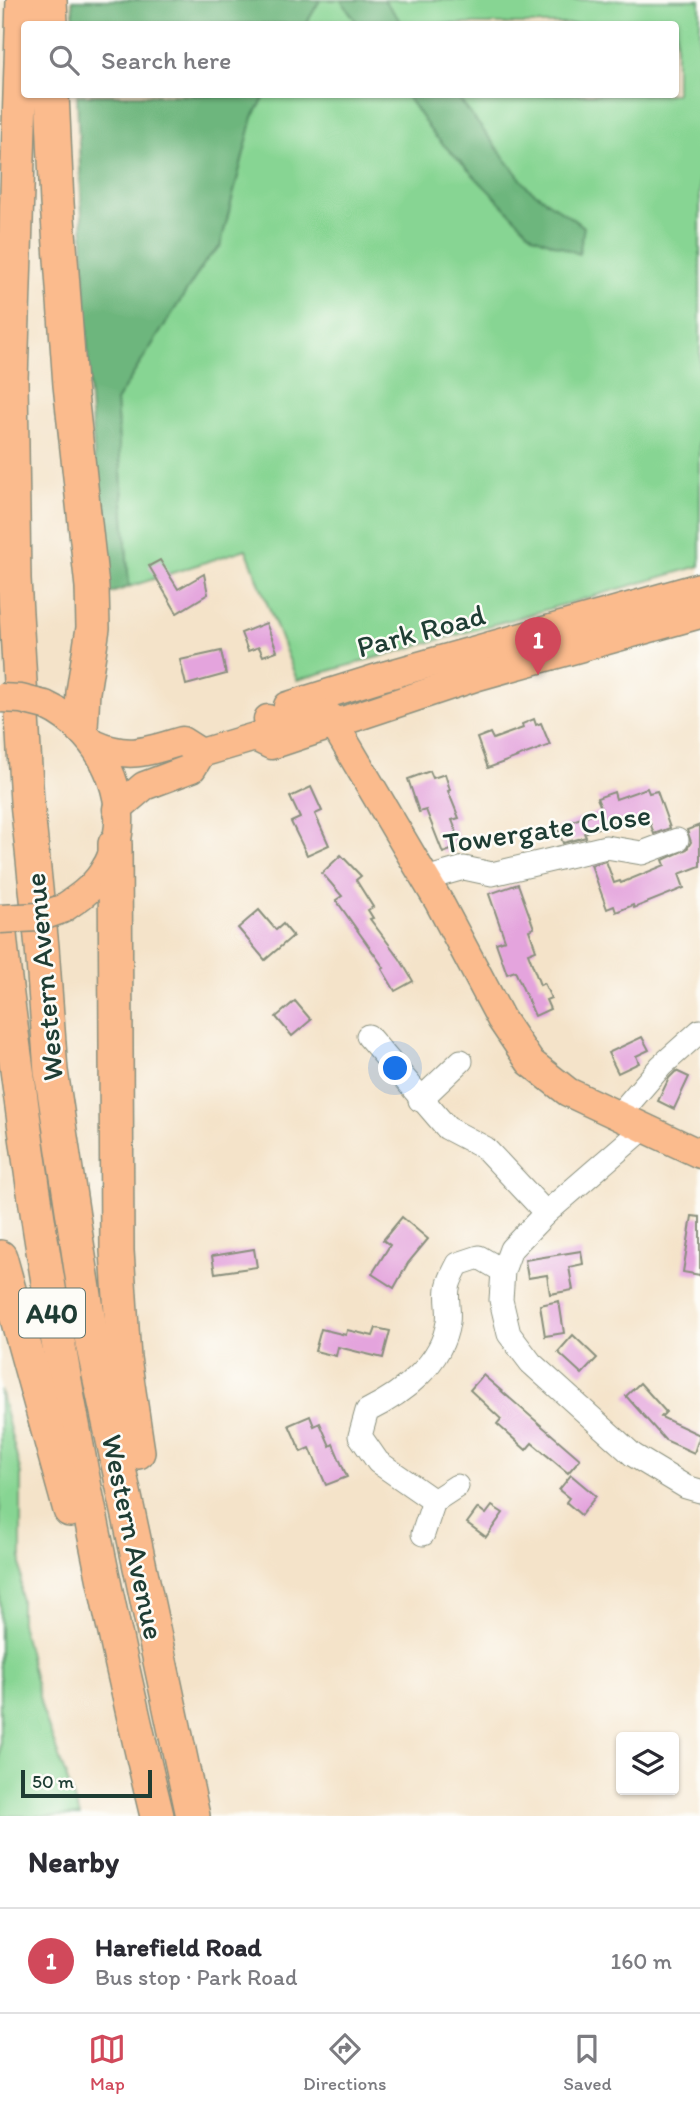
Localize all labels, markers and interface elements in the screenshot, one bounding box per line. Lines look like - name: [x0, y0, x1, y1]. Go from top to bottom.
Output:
- search box: [21, 21, 679, 98]
- icon: search: [45, 41, 83, 79]
- text: Search here: [101, 44, 231, 76]
- street label: Park Road: [353, 596, 489, 665]
- pin: 1: [515, 617, 561, 675]
- street label: Towergate Close: [441, 796, 653, 861]
- street label: Western Avenue: [16, 871, 71, 1083]
- your location: [378, 1051, 412, 1085]
- road number: A40: [19, 1288, 85, 1338]
- street label: Western Avenue: [94, 1431, 173, 1643]
- map controls: [616, 1732, 679, 1795]
- button: layers: [616, 1732, 679, 1795]
- scale bar: [21, 1767, 152, 1799]
- text: 50 m: [32, 1770, 74, 1793]
- text: Nearby: [28, 1843, 119, 1880]
- text: Harefield Road: [95, 1931, 262, 1963]
- text: 1: [46, 1947, 56, 1975]
- text: 160 m: [610, 1947, 672, 1975]
- text: Bus stop · Park Road: [95, 1963, 297, 1991]
- tab: Map: [88, 2030, 126, 2095]
- tab: Directions: [303, 2030, 387, 2095]
- tab: Saved: [563, 2030, 612, 2095]

